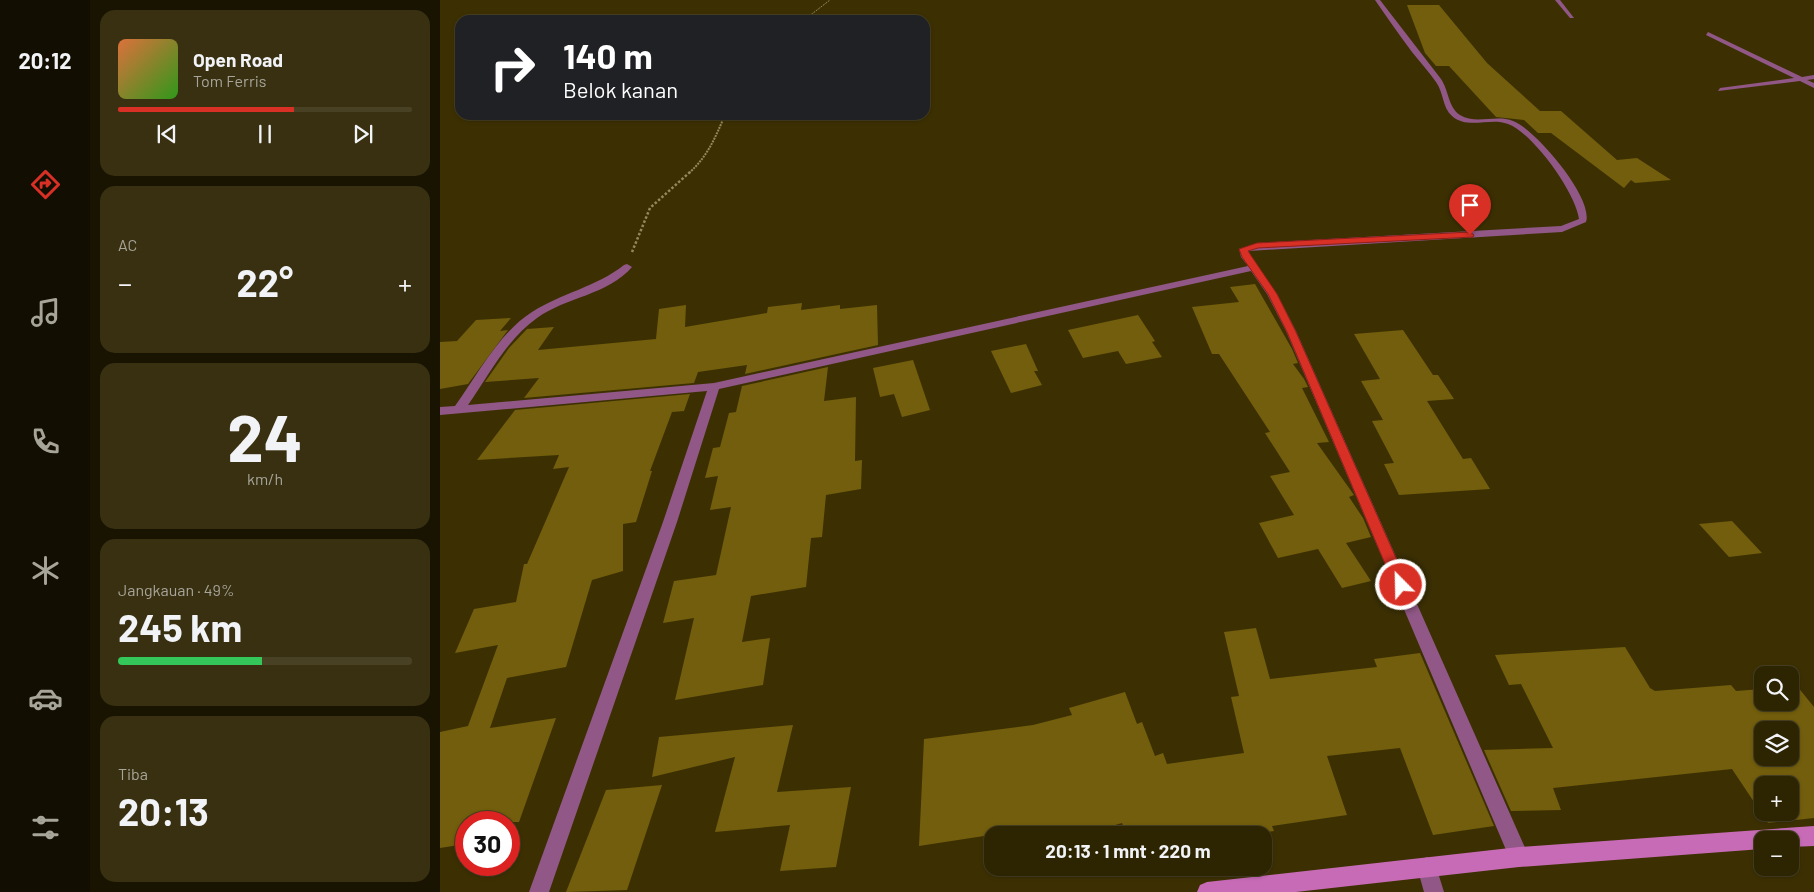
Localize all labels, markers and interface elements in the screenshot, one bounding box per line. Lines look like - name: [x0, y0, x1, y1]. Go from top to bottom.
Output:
- text: 140 m: [563, 34, 653, 76]
- icon: right: [480, 35, 545, 100]
- text: 20:12: [19, 47, 71, 73]
- text: Open Road: [193, 48, 283, 71]
- text: Tom Ferris: [193, 71, 267, 90]
- text: Belok kanan: [563, 76, 678, 102]
- icon: previous: [153, 120, 181, 148]
- icon: pause: [251, 120, 279, 148]
- icon: next: [349, 120, 377, 148]
- icon: directions: [28, 167, 63, 202]
- pin: [1449, 184, 1491, 235]
- icon: arrive: [1456, 191, 1484, 219]
- text: AC: [118, 235, 137, 254]
- text: 22°: [237, 259, 293, 305]
- text: −: [118, 266, 132, 300]
- text: +: [398, 266, 412, 300]
- icon: music: [28, 295, 63, 330]
- text: 24: [227, 397, 303, 475]
- icon: phone: [28, 424, 63, 459]
- text: km/h: [247, 469, 283, 488]
- icon: climate: [28, 553, 63, 588]
- position arrow: [1374, 558, 1426, 610]
- text: Jangkauan · 49%: [118, 580, 235, 599]
- text: 245 km: [118, 604, 242, 650]
- map controls: [1754, 666, 1799, 876]
- button: search: [1754, 666, 1799, 711]
- icon: car: [28, 681, 63, 716]
- button: layers: [1754, 721, 1799, 766]
- text: Tiba: [118, 764, 148, 783]
- button: +: [1754, 776, 1799, 821]
- text: 20:13: [118, 788, 209, 834]
- icon: filters: [28, 810, 63, 845]
- speed limit sign: 30: [455, 811, 520, 876]
- button: −: [1754, 831, 1799, 876]
- text: 20:13 · 1 mnt · 220 m: [1045, 839, 1211, 862]

